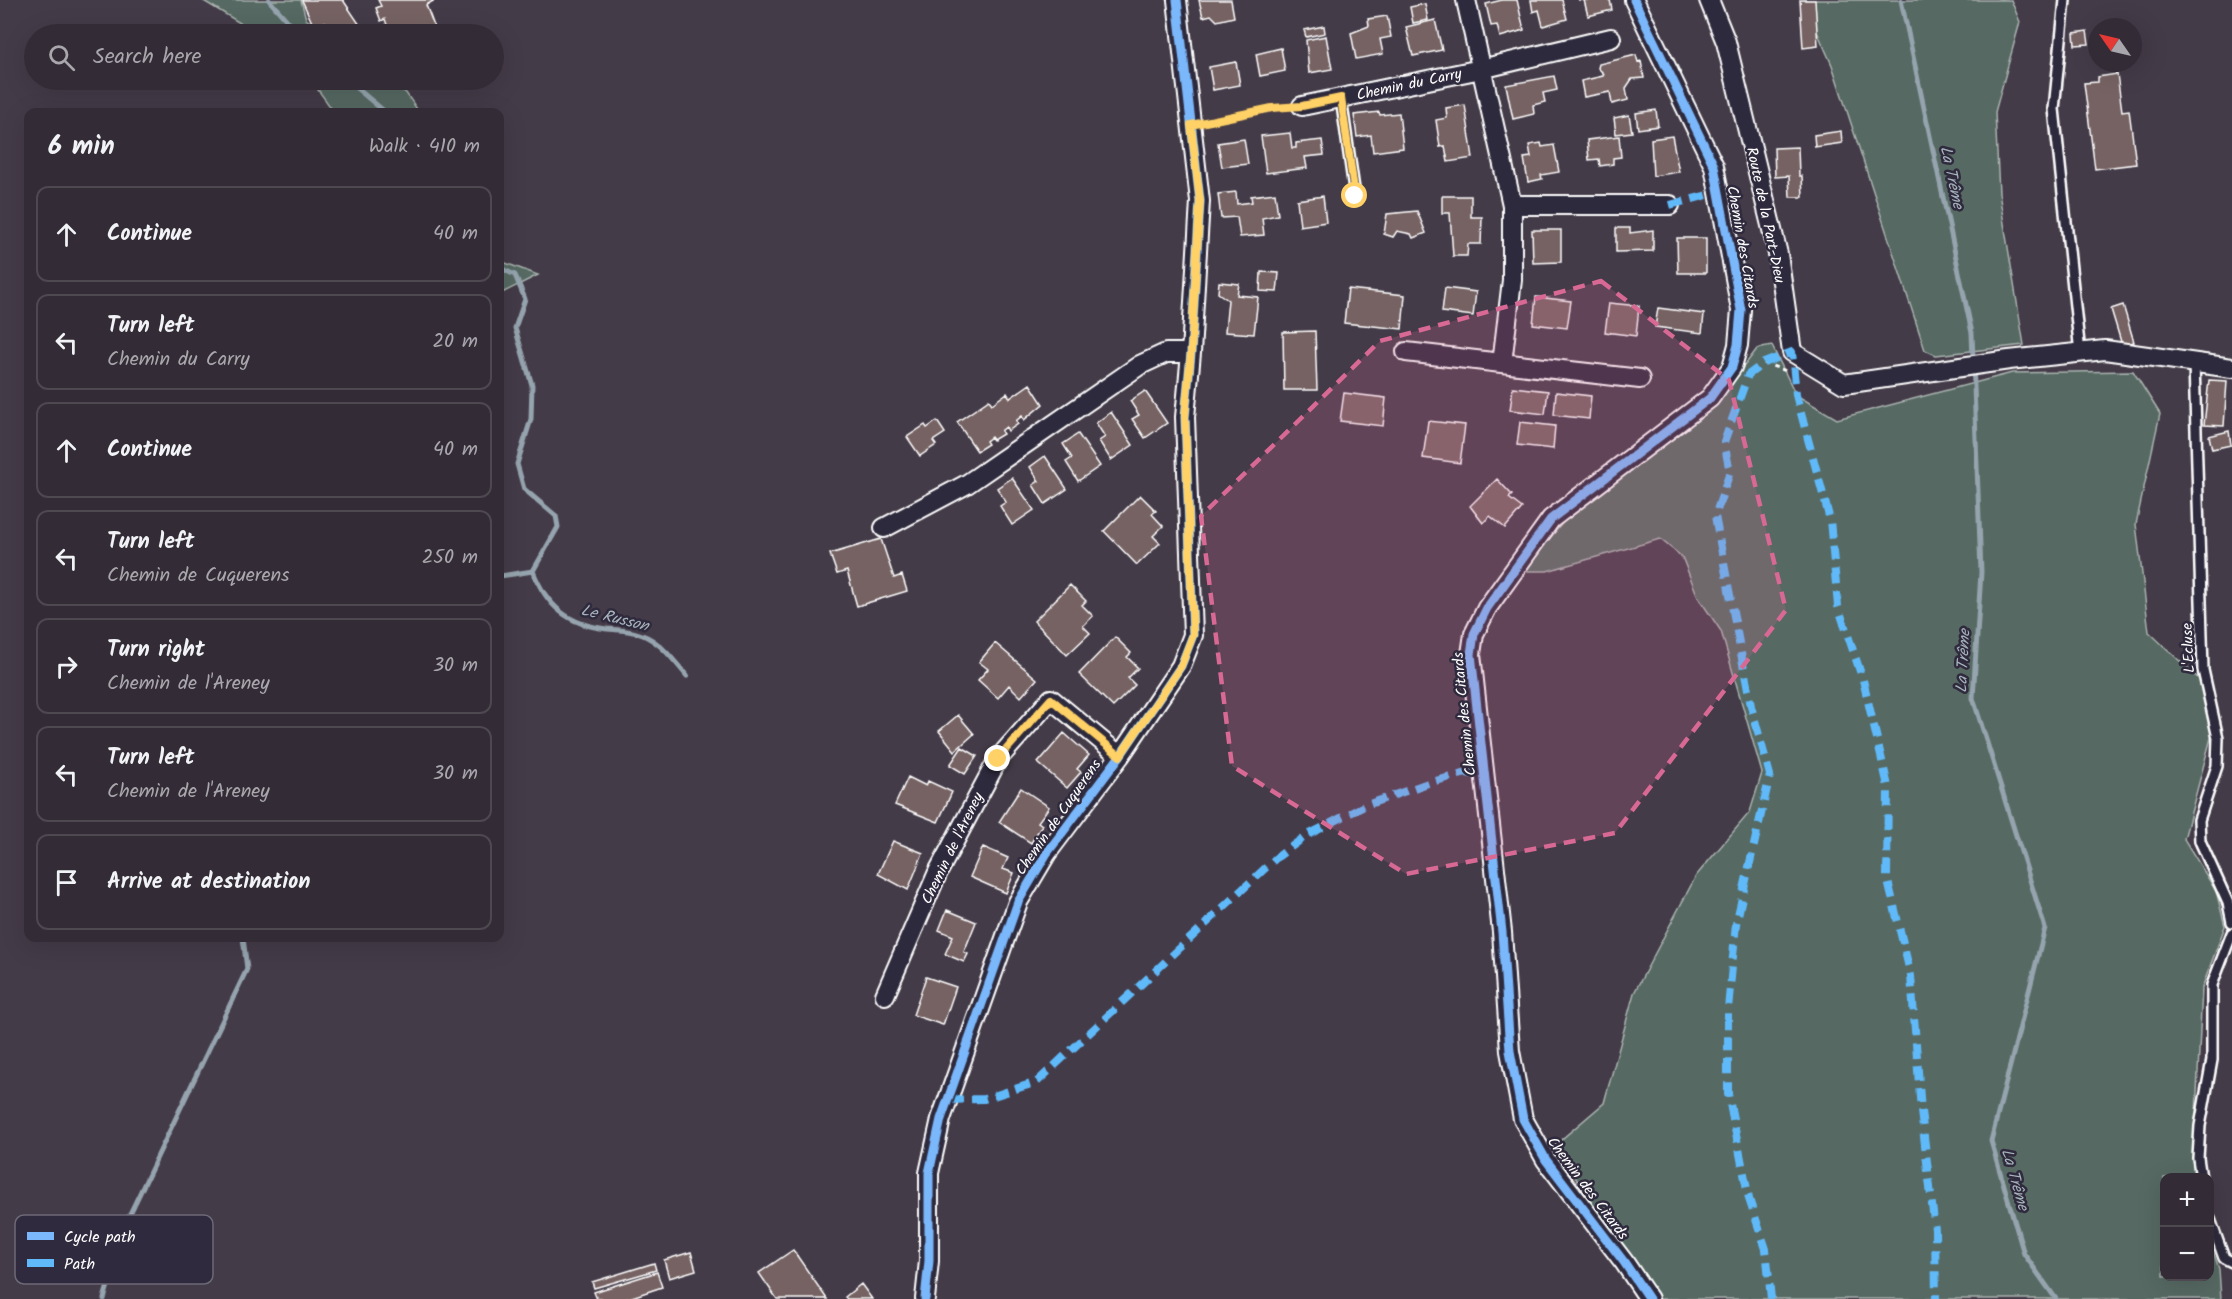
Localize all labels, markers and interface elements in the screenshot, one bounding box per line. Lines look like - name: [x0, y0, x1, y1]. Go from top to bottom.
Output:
- north arrow: [2088, 18, 2142, 72]
- search box: [24, 24, 504, 90]
- text: Search here: [93, 40, 201, 75]
- icon: search: [45, 41, 78, 74]
- street label: Chemin du Carry: [1354, 62, 1465, 108]
- text: 6 min: [48, 126, 115, 168]
- text: Walk · 410 m: [369, 131, 480, 163]
- water label: La Trême: [1933, 144, 1971, 213]
- street label: Route de la Part-Dieu: [1739, 145, 1791, 285]
- route start: [1341, 182, 1367, 208]
- street label: Chemin des Citards: [1719, 184, 1765, 311]
- text: Continue: [107, 217, 192, 252]
- icon: ahead: [50, 218, 83, 251]
- text: 40 m: [433, 218, 478, 250]
- text: Turn left: [107, 309, 194, 344]
- icon: left: [50, 326, 83, 359]
- text: 20 m: [432, 326, 478, 358]
- text: Chemin du Carry: [107, 344, 250, 376]
- text: Continue: [107, 433, 192, 468]
- icon: ahead: [50, 434, 83, 467]
- text: 40 m: [433, 434, 478, 466]
- text: Turn left: [107, 525, 194, 560]
- icon: left: [50, 542, 83, 575]
- text: 250 m: [422, 542, 478, 574]
- text: Chemin de Cuquerens: [107, 560, 290, 592]
- water label: Le Russon: [578, 598, 652, 639]
- street label: L'Ecluse: [2176, 622, 2202, 673]
- water label: La Trême: [1949, 627, 1978, 693]
- text: Turn right: [107, 633, 205, 668]
- icon: right: [50, 650, 83, 683]
- text: 30 m: [433, 650, 478, 682]
- street label: Chemin des Citards: [1447, 650, 1483, 777]
- text: Chemin de l'Areney: [107, 668, 270, 700]
- text: Turn left: [107, 741, 194, 776]
- route end: [984, 745, 1010, 771]
- street label: Chemin de Cuquerens: [1010, 754, 1108, 881]
- icon: left: [50, 758, 83, 791]
- text: 30 m: [433, 758, 478, 790]
- text: Chemin de l'Areney: [107, 776, 270, 808]
- street label: Chemin de l'Areney: [915, 787, 991, 909]
- text: Arrive at destination: [107, 865, 310, 900]
- icon: arrive: [50, 866, 83, 899]
- street label: Chemin des Citards: [1540, 1132, 1635, 1246]
- water label: La Trême: [1994, 1145, 2036, 1215]
- map controls: [2160, 1173, 2214, 1281]
- button: +: [2160, 1173, 2214, 1227]
- legend: [15, 1215, 213, 1284]
- text: Cycle path: [64, 1225, 136, 1250]
- button: −: [2160, 1227, 2214, 1281]
- text: Path: [64, 1252, 95, 1277]

